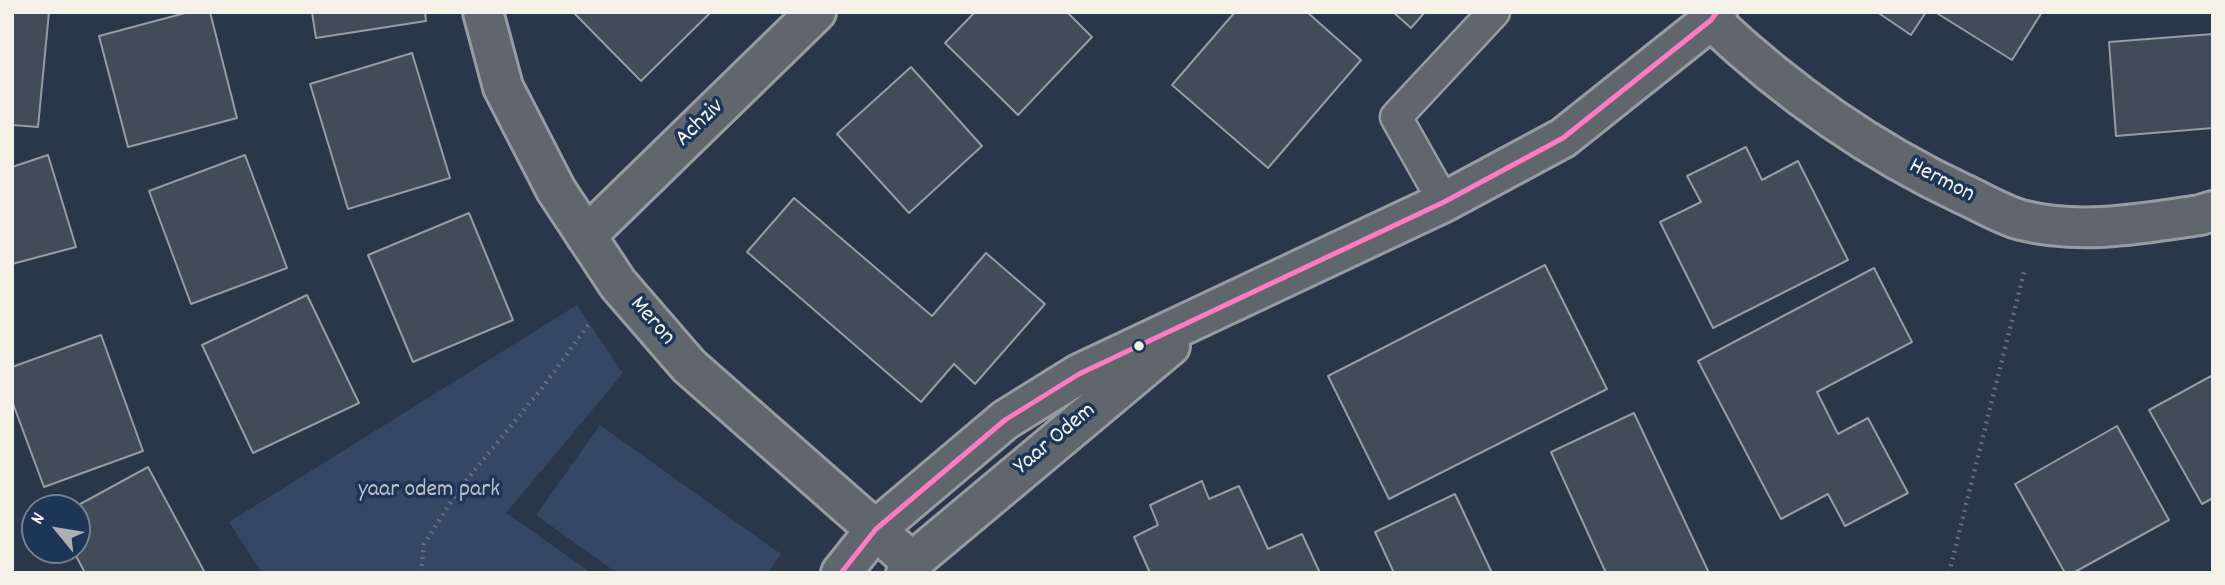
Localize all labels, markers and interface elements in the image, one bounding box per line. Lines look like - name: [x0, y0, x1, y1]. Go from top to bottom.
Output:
- street label: Achziv: [670, 94, 732, 154]
- street label: Hermon: [1903, 153, 1979, 211]
- street label: Meron: [622, 292, 680, 352]
- unlabelled marker: [1132, 339, 1146, 353]
- street label: Yaar Odem: [1009, 398, 1103, 482]
- park label: yaar odem park: [358, 478, 500, 506]
- north arrow: [21, 494, 91, 564]
- text: N: [25, 508, 53, 530]

